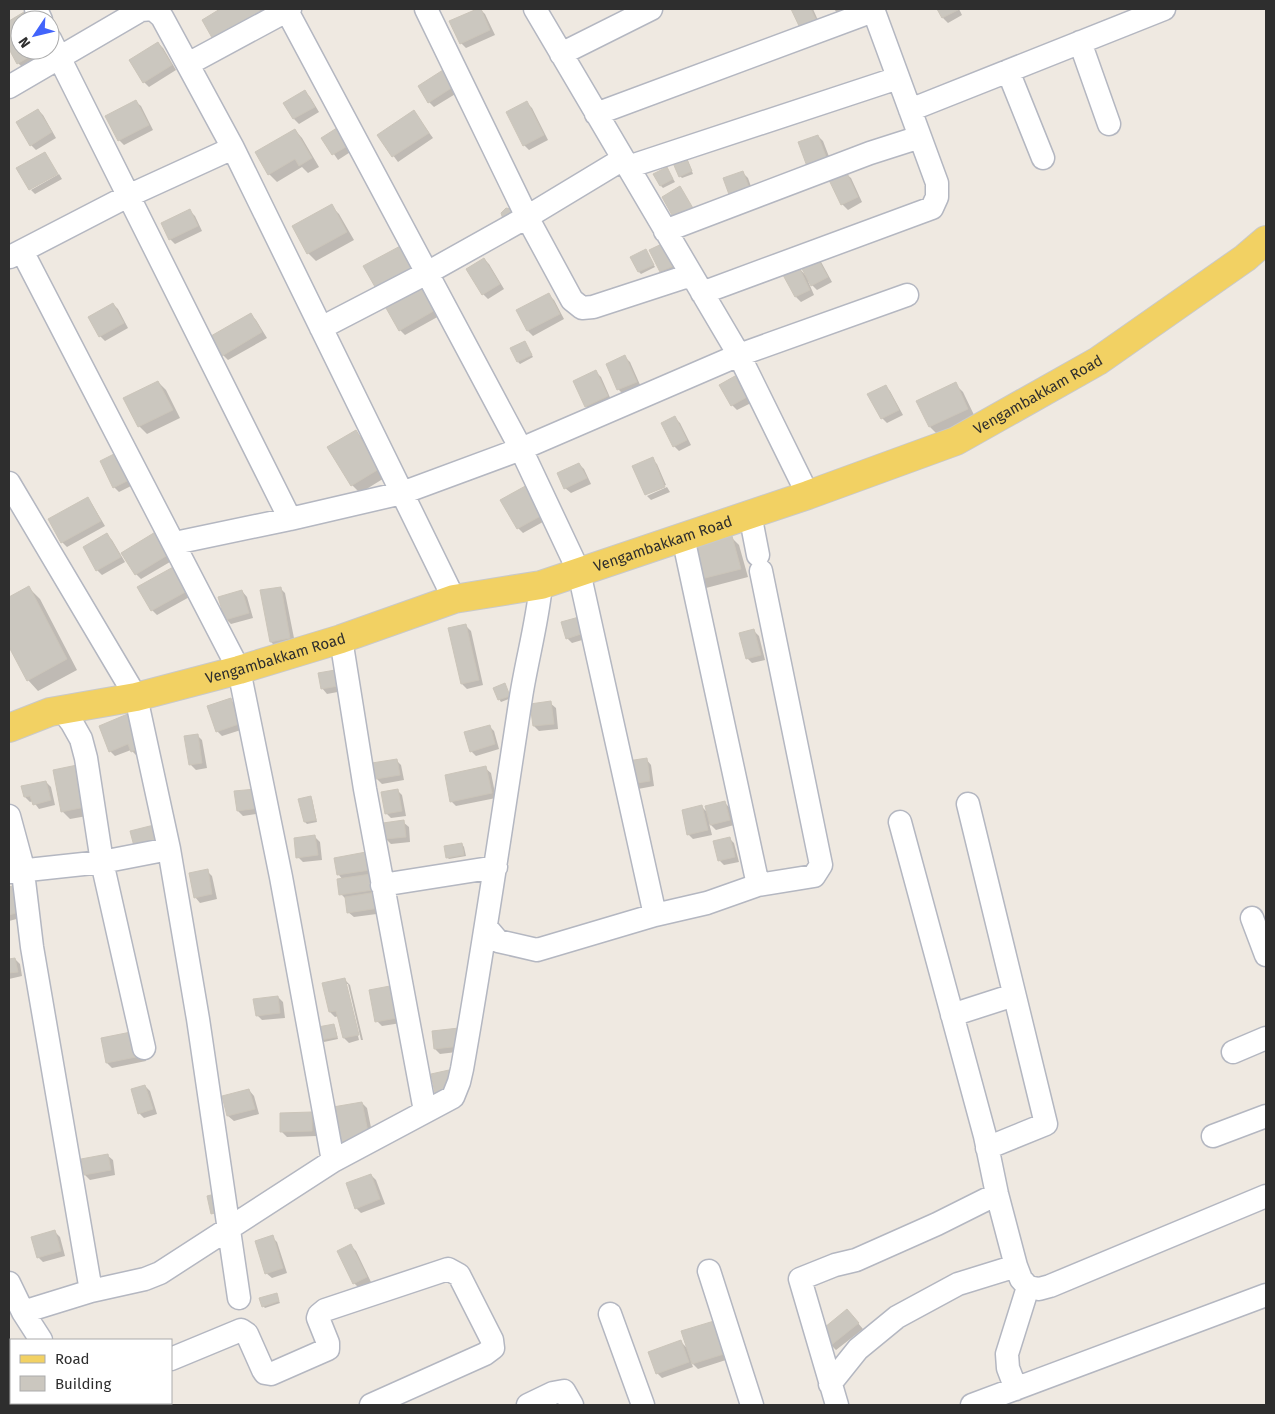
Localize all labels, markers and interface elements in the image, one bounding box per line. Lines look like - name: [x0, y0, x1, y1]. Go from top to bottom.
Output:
- north arrow: [10, 10, 60, 60]
- text: N: [15, 33, 34, 51]
- street label: Vengambakkam Road: [970, 351, 1106, 438]
- street label: Vengambakkam Road: [591, 512, 735, 576]
- street label: Vengambakkam Road: [203, 629, 348, 687]
- legend: [10, 1339, 172, 1404]
- text: Road: [55, 1350, 90, 1368]
- text: Building: [55, 1375, 111, 1393]

